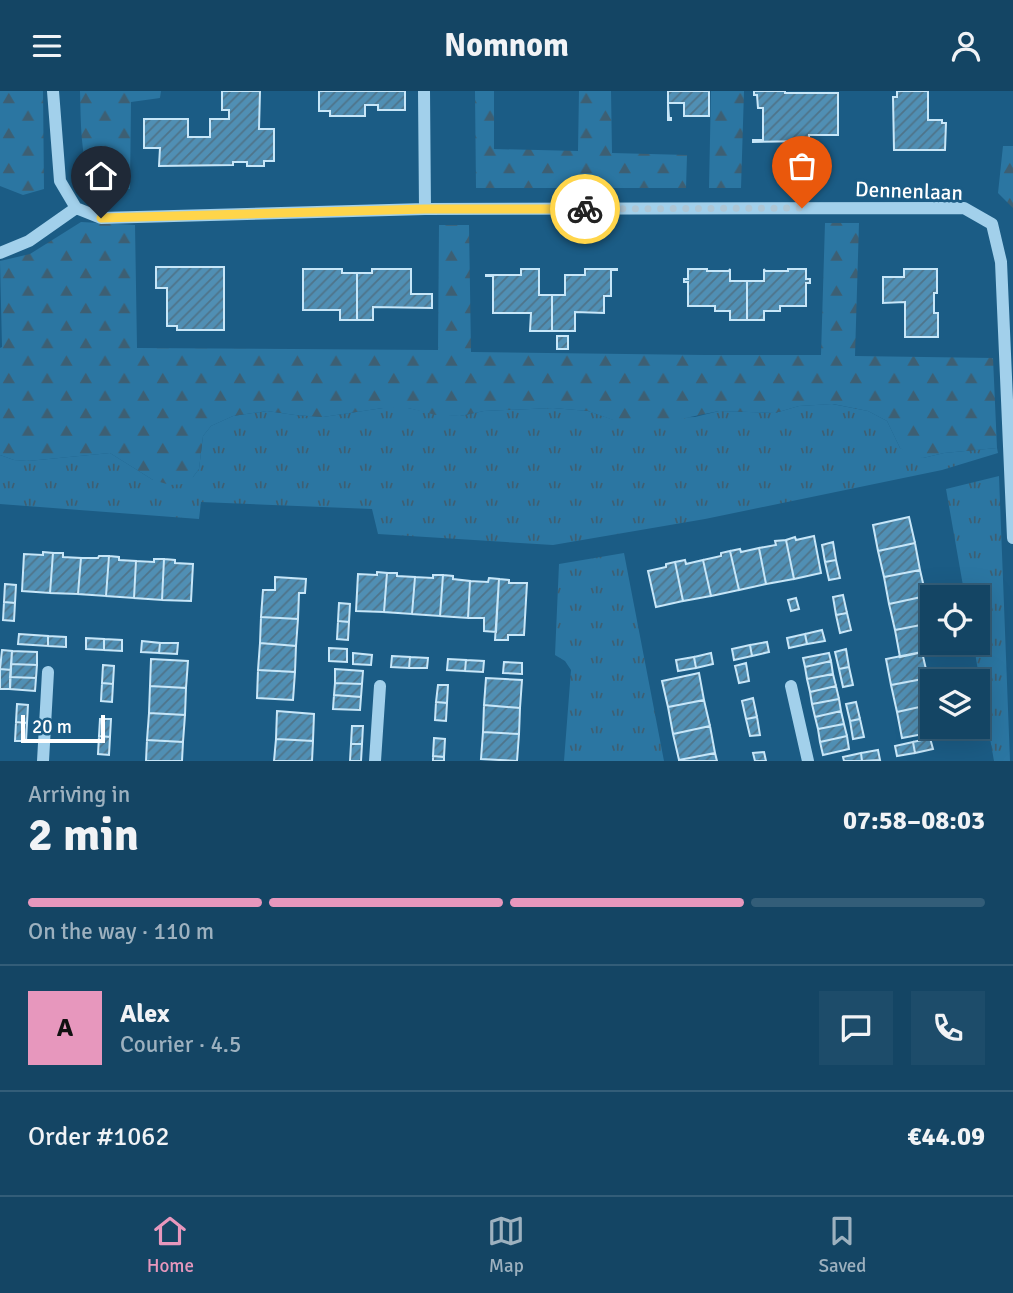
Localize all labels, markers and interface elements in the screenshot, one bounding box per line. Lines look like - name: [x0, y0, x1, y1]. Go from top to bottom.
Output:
- text: Nomnom: [444, 26, 569, 65]
- icon: menu: [28, 27, 66, 65]
- icon: person: [947, 27, 985, 65]
- pin: [772, 136, 832, 208]
- pin: [71, 146, 131, 218]
- icon: bag: [783, 147, 821, 185]
- icon: home: [82, 157, 120, 195]
- courier: [550, 174, 620, 244]
- street label: Dennenlaan: [855, 176, 963, 206]
- icon: bike: [566, 190, 604, 228]
- map controls: [920, 585, 990, 739]
- button: locate: [920, 585, 990, 655]
- button: layers: [920, 669, 990, 739]
- scale bar: [21, 712, 105, 744]
- text: 20 m: [32, 715, 72, 739]
- text: Arriving in: [28, 780, 130, 809]
- text: 07:58–08:03: [843, 805, 985, 837]
- text: 2 min: [28, 807, 139, 863]
- text: On the way · 110 m: [28, 917, 214, 946]
- button: chat: [819, 991, 893, 1065]
- button: phone: [911, 991, 985, 1065]
- text: Alex: [120, 998, 170, 1030]
- text: A: [57, 1012, 73, 1044]
- text: Courier · 4.5: [120, 1030, 241, 1059]
- text: Order #1062: [28, 1121, 169, 1153]
- text: €44.09: [907, 1121, 985, 1153]
- tab: Home: [147, 1212, 194, 1278]
- tab: Map: [487, 1212, 525, 1278]
- tab: Saved: [818, 1212, 866, 1278]

